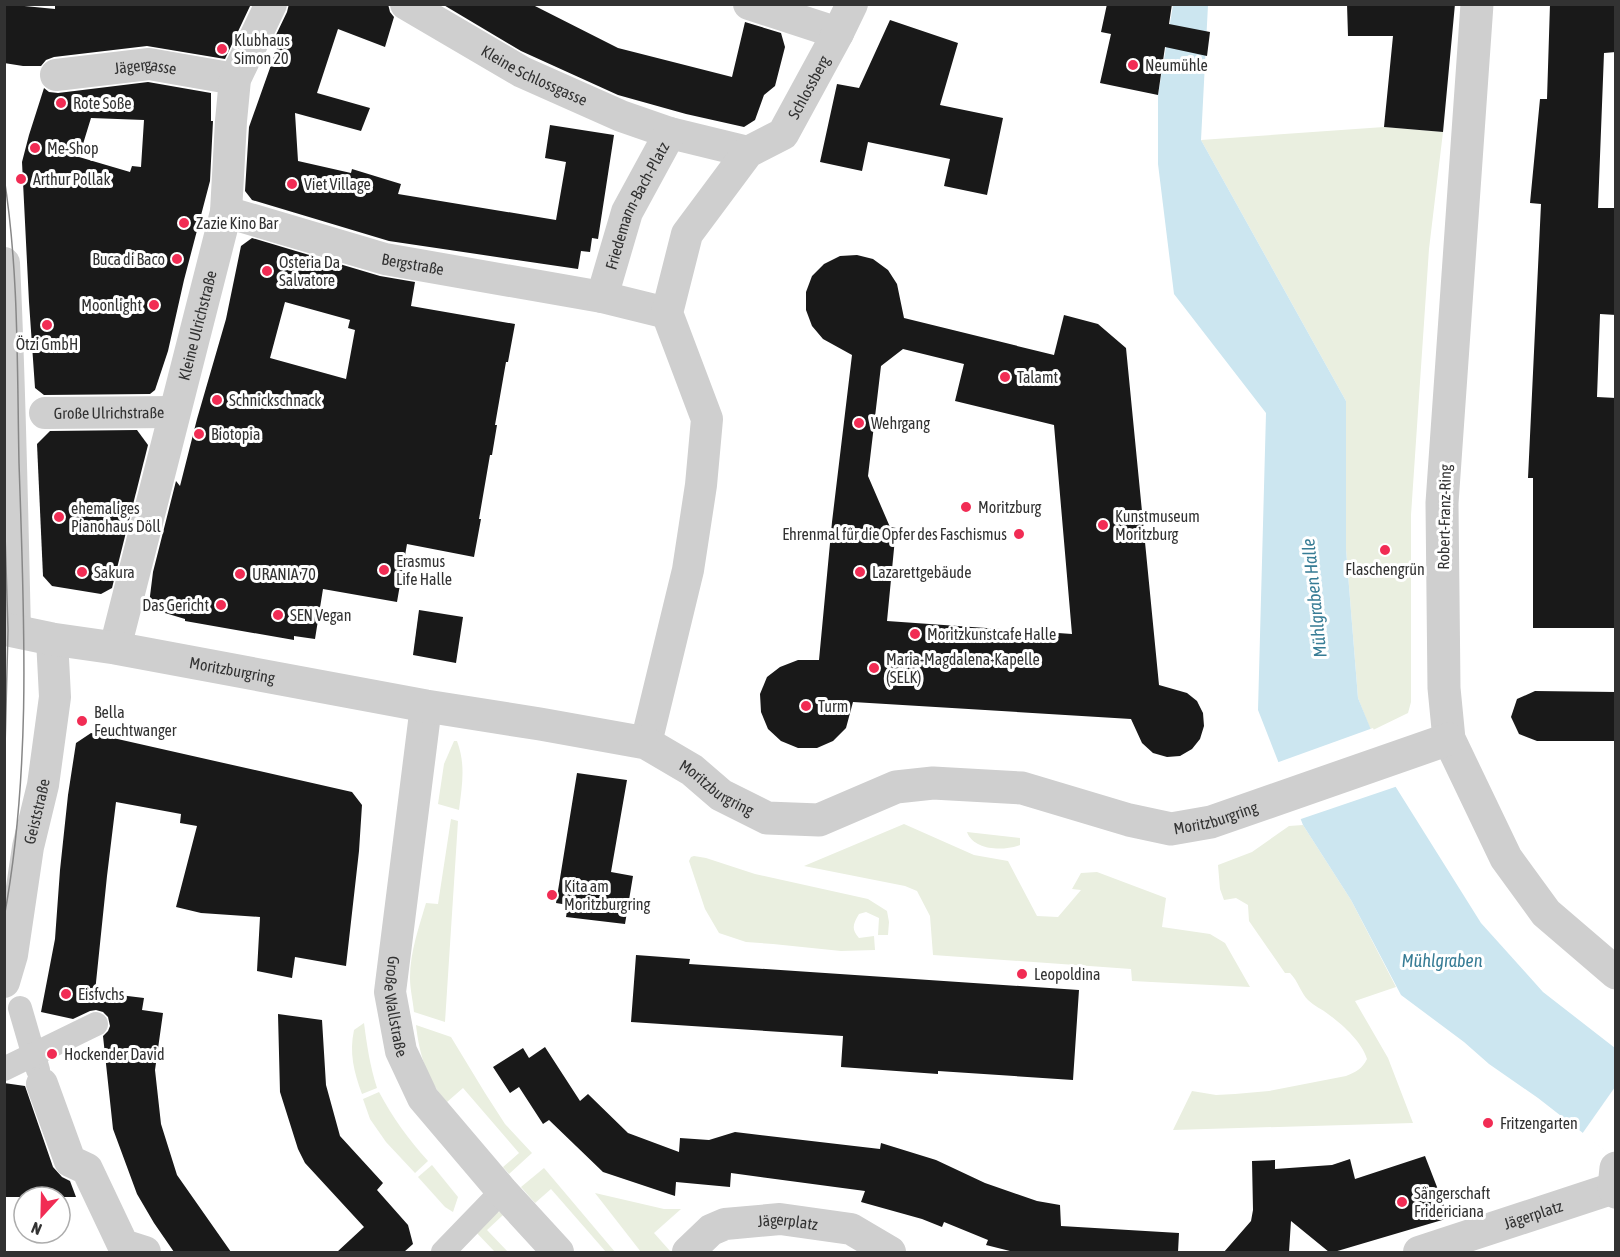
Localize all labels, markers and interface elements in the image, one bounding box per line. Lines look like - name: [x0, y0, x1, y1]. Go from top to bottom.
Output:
- place label: Klubhaus Simon 20: [234, 31, 290, 67]
- street label: Kleine Schlossgasse: [478, 41, 590, 109]
- marker: Klubhaus Simon 20: [215, 42, 229, 56]
- street label: Schlossberg: [784, 52, 834, 122]
- street label: Jägergasse: [113, 55, 178, 78]
- place label: Neumühle: [1145, 56, 1208, 74]
- marker: Neumühle: [1126, 58, 1140, 72]
- place label: Rote Soße: [73, 94, 131, 112]
- marker: Rote Soße: [54, 96, 68, 110]
- place label: Me-Shop: [47, 139, 99, 158]
- street label: Friedemann-Bach-Platz: [602, 139, 672, 272]
- marker: Me-Shop: [28, 141, 42, 155]
- place label: Arthur Pollak: [33, 170, 111, 188]
- marker: Arthur Pollak: [14, 172, 28, 186]
- place label: Viet Village: [304, 175, 371, 194]
- marker: Viet Village: [285, 177, 299, 191]
- place label: Zazie Kino Bar: [196, 214, 279, 232]
- marker: Zazie Kino Bar: [177, 216, 191, 230]
- place label: Buca di Baco: [92, 250, 165, 268]
- street label: Bergstraße: [380, 250, 445, 278]
- marker: Buca di Baco: [170, 252, 184, 266]
- place label: Osteria Da Salvatore: [279, 253, 340, 289]
- marker: Osteria Da Salvatore: [260, 264, 274, 278]
- street label: Kleine Ulrichstraße: [175, 268, 220, 382]
- place label: Moonlight: [81, 296, 142, 315]
- marker: Moonlight: [147, 298, 161, 312]
- marker: Ötzi GmbH: [40, 318, 54, 332]
- place label: Ötzi GmbH: [16, 335, 78, 353]
- place label: Talamt: [1017, 368, 1059, 386]
- marker: Talamt: [998, 370, 1012, 384]
- place label: Schnickschnack: [229, 391, 321, 409]
- marker: Schnickschnack: [210, 393, 224, 407]
- street label: Große Ulrichstraße: [54, 403, 164, 422]
- place label: Wehrgang: [871, 414, 930, 433]
- marker: Wehrgang: [852, 416, 866, 430]
- place label: Biotopia: [211, 425, 260, 444]
- marker: Biotopia: [192, 427, 206, 441]
- street label: Robert-Franz-Ring: [1434, 464, 1455, 570]
- place label: Moritzburg: [978, 498, 1042, 517]
- place label: ehemaliges Pianohaus Döll: [71, 499, 161, 535]
- marker: Moritzburg: [959, 500, 973, 514]
- place label: Kunstmuseum Moritzburg: [1115, 507, 1200, 544]
- marker: ehemaliges Pianohaus Döll: [52, 510, 66, 524]
- marker: Kunstmuseum Moritzburg: [1096, 518, 1110, 532]
- place label: Ehrenmal für die Opfer des Faschismus: [782, 525, 1007, 544]
- marker: Ehrenmal für die Opfer des Faschismus: [1012, 527, 1026, 541]
- water label: Mühlgraben Halle: [1297, 537, 1331, 659]
- marker: Flaschengrün: [1378, 543, 1392, 557]
- place label: Erasmus Life Halle: [396, 552, 452, 588]
- place label: Flaschengrün: [1345, 560, 1425, 579]
- place label: Sakura: [94, 563, 135, 581]
- marker: Erasmus Life Halle: [377, 563, 391, 577]
- place label: Lazarettgebäude: [872, 563, 971, 582]
- marker: Sakura: [75, 565, 89, 579]
- place label: URANIA 70: [252, 565, 316, 583]
- marker: Lazarettgebäude: [853, 565, 867, 579]
- marker: URANIA 70: [233, 567, 247, 581]
- place label: Das Gericht: [142, 596, 209, 614]
- marker: Das Gericht: [214, 598, 228, 612]
- place label: SEN Vegan: [290, 606, 352, 625]
- marker: SEN Vegan: [271, 608, 285, 622]
- place label: Moritzkunstcafe Halle: [927, 625, 1056, 643]
- marker: Moritzkunstcafe Halle: [908, 627, 922, 641]
- place label: Maria-Magdalena-Kapelle (SELK): [886, 650, 1040, 687]
- street label: Moritzburgring: [188, 653, 277, 688]
- marker: Maria-Magdalena-Kapelle (SELK): [867, 661, 881, 675]
- place label: Turm: [818, 697, 848, 715]
- marker: Turm: [799, 699, 813, 713]
- place label: Bella Feuchtwanger: [94, 703, 177, 740]
- marker: Bella Feuchtwanger: [75, 714, 89, 728]
- street label: Moritzburgring: [676, 756, 757, 820]
- street label: Geiststraße: [20, 778, 53, 846]
- street label: Moritzburgring: [1172, 797, 1260, 837]
- place label: Kita am Moritzburgring: [564, 877, 651, 914]
- marker: Kita am Moritzburgring: [545, 888, 559, 902]
- water label: Mühlgraben: [1401, 950, 1483, 971]
- street label: Große Wallstraße: [381, 955, 412, 1060]
- place label: Leopoldina: [1034, 965, 1101, 984]
- marker: Leopoldina: [1015, 967, 1029, 981]
- place label: Eisfvchs: [78, 985, 125, 1003]
- marker: Eisfvchs: [59, 987, 73, 1001]
- place label: Hockender David: [64, 1045, 165, 1063]
- marker: Hockender David: [45, 1047, 59, 1061]
- place label: Fritzengarten: [1500, 1114, 1578, 1133]
- marker: Fritzengarten: [1481, 1116, 1495, 1130]
- place label: Sängerschaft Fridericiana: [1414, 1184, 1491, 1220]
- north arrow: [12, 1185, 72, 1245]
- marker: Sängerschaft Fridericiana: [1395, 1195, 1409, 1209]
- street label: Jägerplatz: [1501, 1196, 1565, 1233]
- street label: Jägerplatz: [757, 1210, 819, 1233]
- text: N: [29, 1219, 44, 1239]

